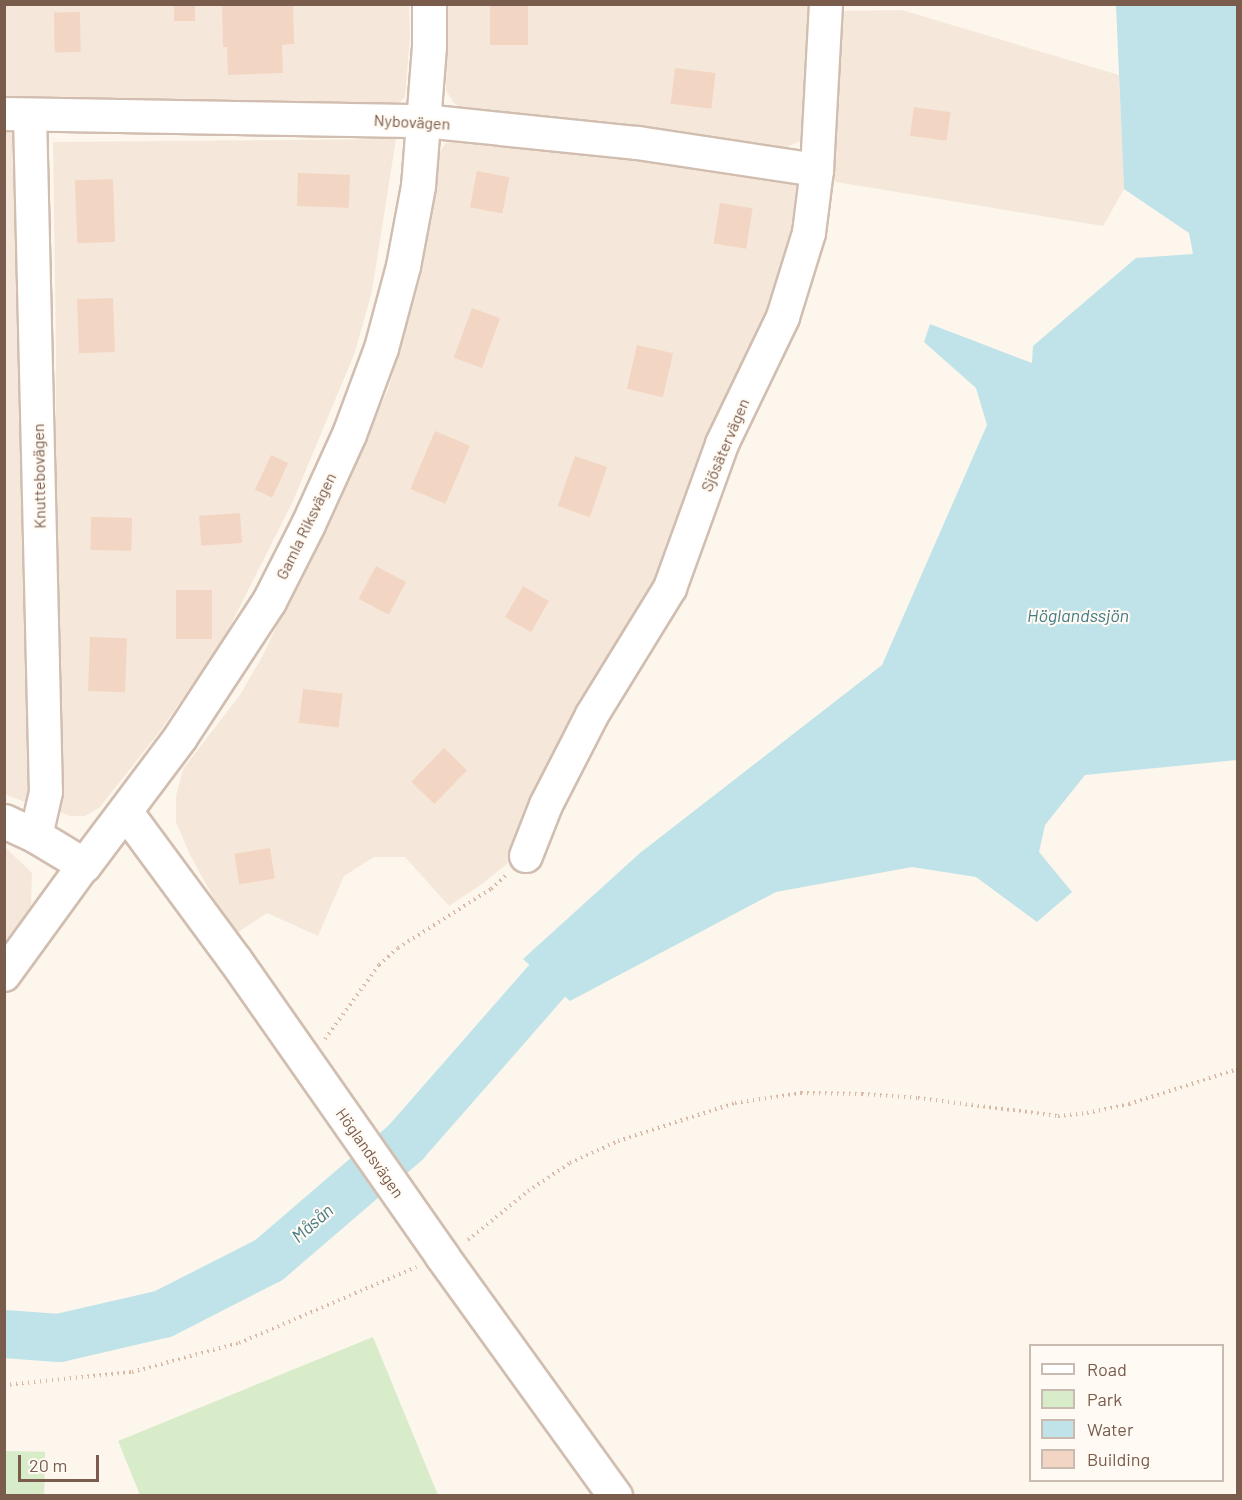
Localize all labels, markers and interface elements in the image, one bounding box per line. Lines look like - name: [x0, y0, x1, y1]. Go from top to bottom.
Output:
- street label: Nybovägen: [373, 110, 451, 134]
- street label: Sjösätervägen: [697, 396, 753, 494]
- street label: Knuttebovägen: [28, 423, 50, 529]
- street label: Gamla Riksvägen: [272, 469, 340, 583]
- water label: Höglandssjön: [1027, 604, 1129, 626]
- street label: Höglandsvägen: [332, 1104, 408, 1202]
- water label: Måsån: [287, 1199, 337, 1247]
- legend: [1029, 1344, 1224, 1482]
- text: Road: [1087, 1358, 1127, 1380]
- text: Park: [1087, 1388, 1122, 1410]
- text: Water: [1087, 1418, 1134, 1440]
- scale bar: [21, 1443, 102, 1481]
- text: Building: [1087, 1448, 1150, 1470]
- text: 20 m: [29, 1454, 67, 1476]

